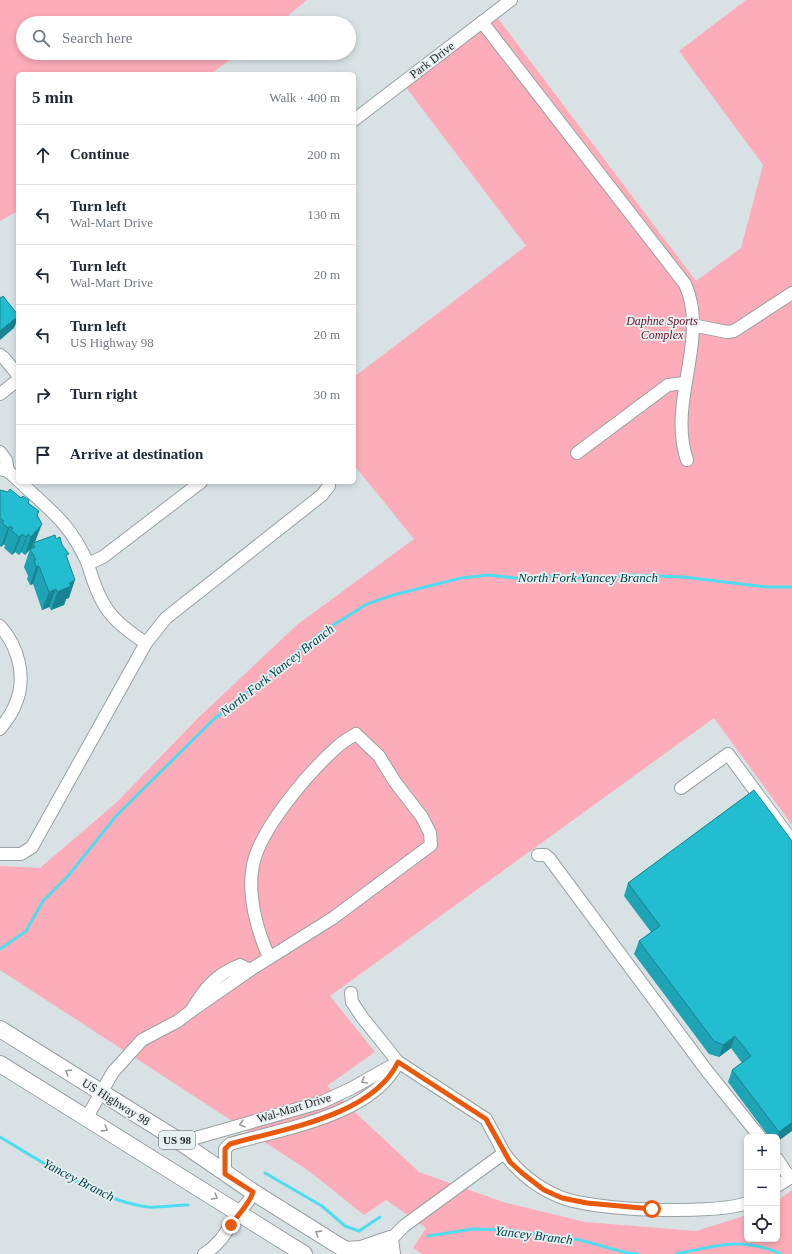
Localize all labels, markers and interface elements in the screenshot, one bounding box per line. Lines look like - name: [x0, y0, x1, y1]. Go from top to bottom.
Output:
- search box: [16, 16, 356, 60]
- icon: search: [30, 27, 52, 49]
- text: Search here: [62, 30, 132, 46]
- street label: Park Drive: [407, 39, 457, 81]
- text: 5 min: [32, 88, 73, 107]
- text: Walk · 400 m: [269, 90, 340, 105]
- icon: ahead: [32, 144, 54, 166]
- text: Continue: [70, 146, 129, 162]
- text: 200 m: [307, 147, 340, 162]
- text: Turn left: [70, 198, 127, 214]
- icon: left: [32, 204, 54, 226]
- text: 130 m: [307, 207, 340, 222]
- text: Wal-Mart Drive: [70, 215, 153, 230]
- text: Turn left: [70, 258, 127, 274]
- icon: left: [32, 264, 54, 286]
- text: 20 m: [314, 267, 340, 282]
- text: Wal-Mart Drive: [70, 275, 153, 290]
- park label: Daphne Sports Complex: [625, 314, 698, 342]
- text: Turn left: [70, 318, 127, 334]
- icon: left: [32, 324, 54, 346]
- text: 20 m: [314, 327, 340, 342]
- text: US Highway 98: [70, 335, 154, 350]
- icon: right: [32, 384, 54, 406]
- text: Turn right: [70, 386, 137, 402]
- text: 30 m: [314, 387, 340, 402]
- icon: arrive: [32, 444, 54, 466]
- text: Arrive at destination: [70, 446, 203, 462]
- water label: North Fork Yancey Branch: [517, 570, 658, 585]
- water label: North Fork Yancey Branch: [216, 621, 337, 720]
- one-way arrow: [65, 1070, 72, 1077]
- street label: US Highway 98: [79, 1076, 153, 1128]
- one-way arrow: [361, 1076, 368, 1083]
- street label: Wal-Mart Drive: [255, 1090, 333, 1126]
- one-way arrow: [239, 1119, 246, 1128]
- one-way arrow: [101, 1124, 108, 1131]
- road number: US 98: [159, 1131, 195, 1149]
- map controls: [744, 1134, 780, 1242]
- button: +: [744, 1134, 780, 1170]
- water label: Yancey Branch: [41, 1156, 117, 1204]
- button: −: [744, 1170, 780, 1206]
- one-way arrow: [211, 1193, 218, 1200]
- route start: [643, 1200, 661, 1218]
- button: locate: [744, 1206, 780, 1242]
- route end: [222, 1216, 240, 1234]
- water label: Yancey Branch: [494, 1223, 574, 1247]
- one-way arrow: [316, 1231, 323, 1238]

